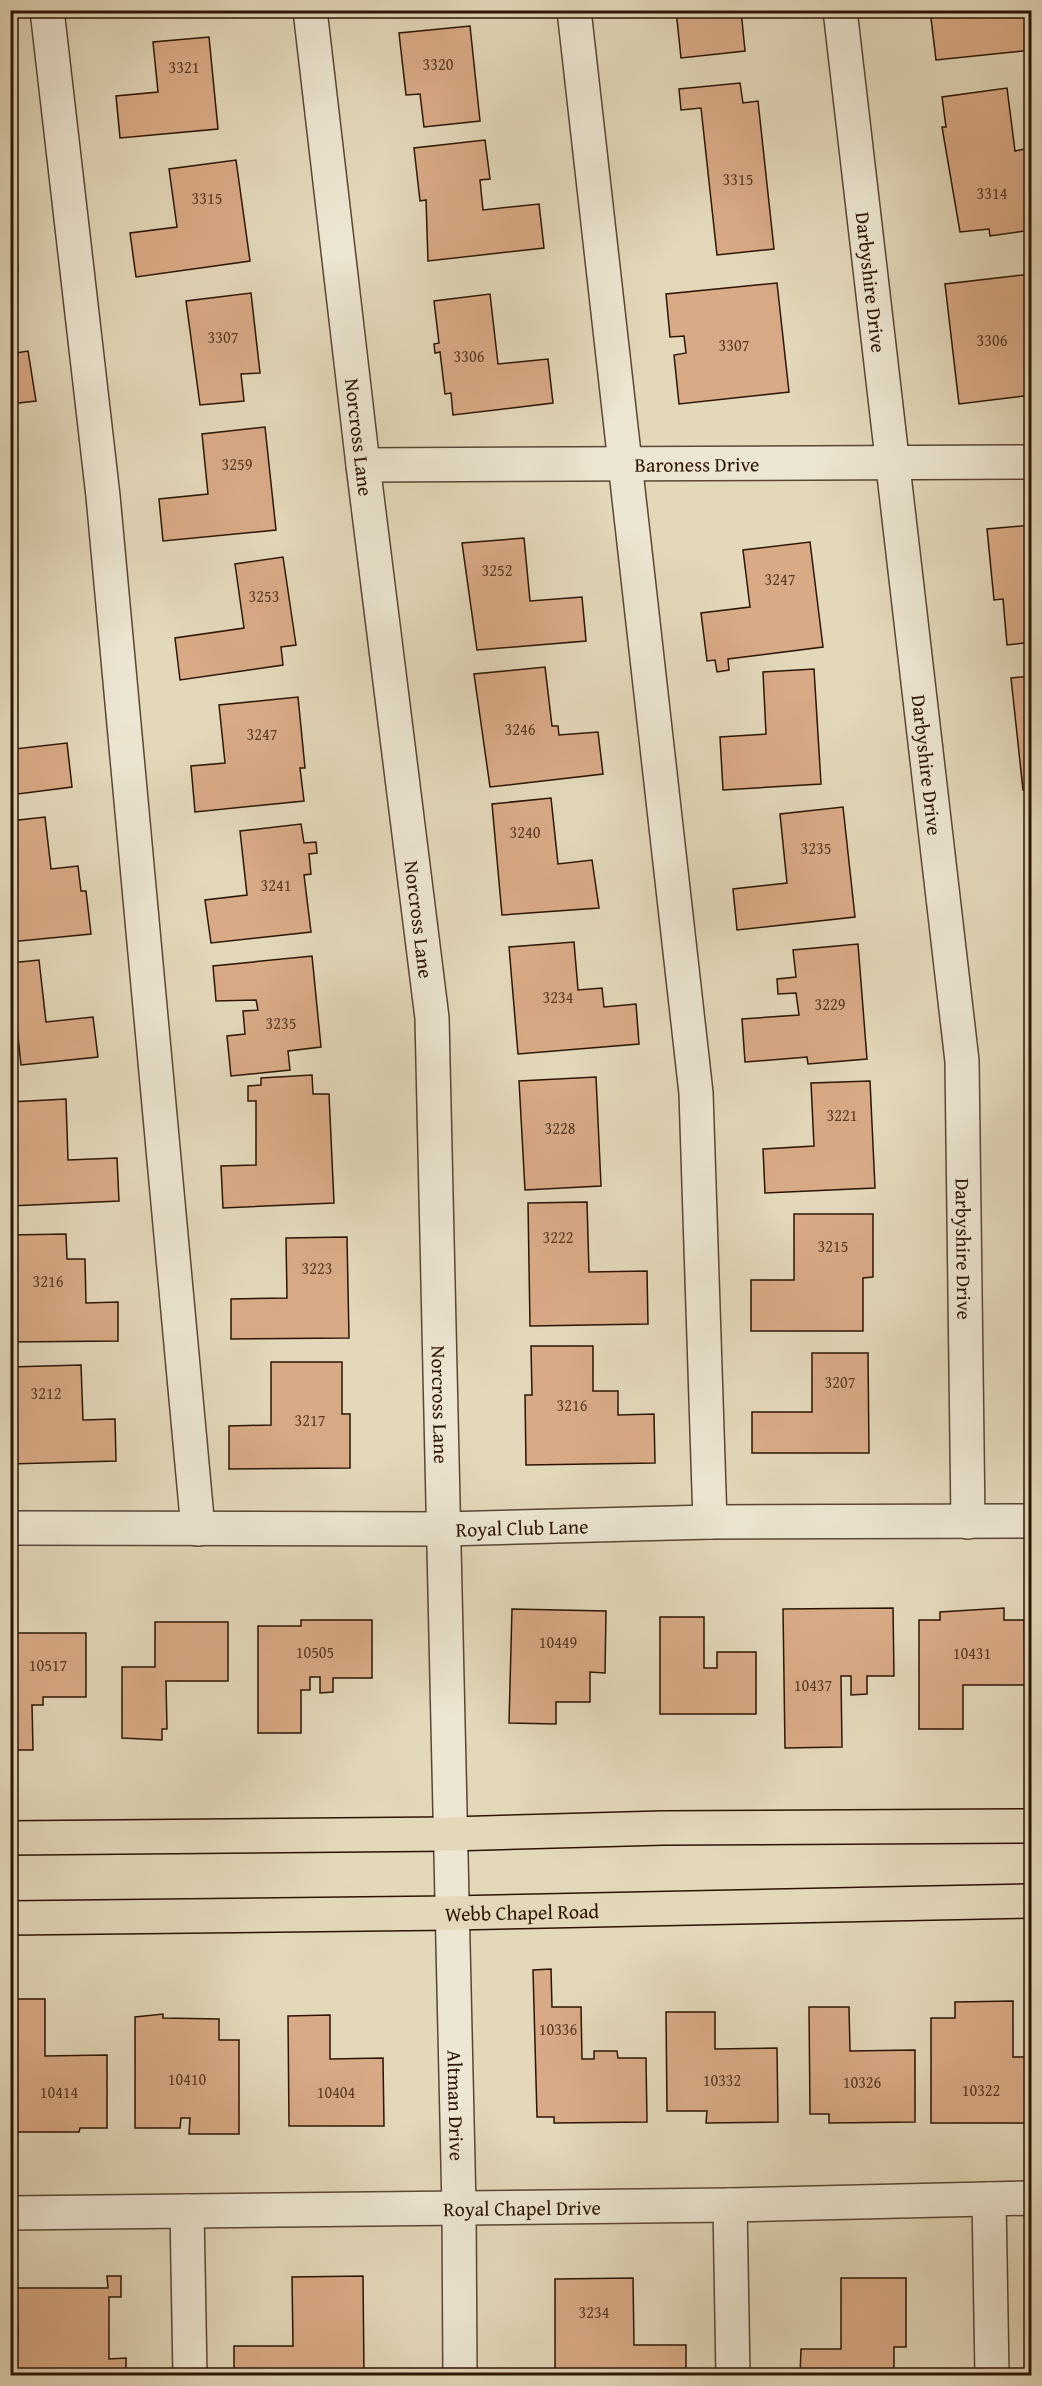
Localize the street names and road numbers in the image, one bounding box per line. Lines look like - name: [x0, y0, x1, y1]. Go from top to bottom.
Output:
- street label: Darbyshire Drive: [849, 210, 894, 354]
- street label: Norcross Lane: [338, 377, 381, 498]
- street label: Baroness Drive: [635, 449, 759, 478]
- street label: Darbyshire Drive: [905, 693, 950, 837]
- street label: Norcross Lane: [398, 859, 441, 980]
- street label: Darbyshire Drive: [949, 1178, 980, 1320]
- street label: Norcross Lane: [425, 1345, 457, 1464]
- street label: Royal Club Lane: [455, 1511, 589, 1543]
- street label: Webb Chapel Road: [444, 1895, 600, 1928]
- street label: Altman Drive: [441, 2049, 472, 2161]
- street label: Royal Chapel Drive: [443, 2192, 601, 2223]

